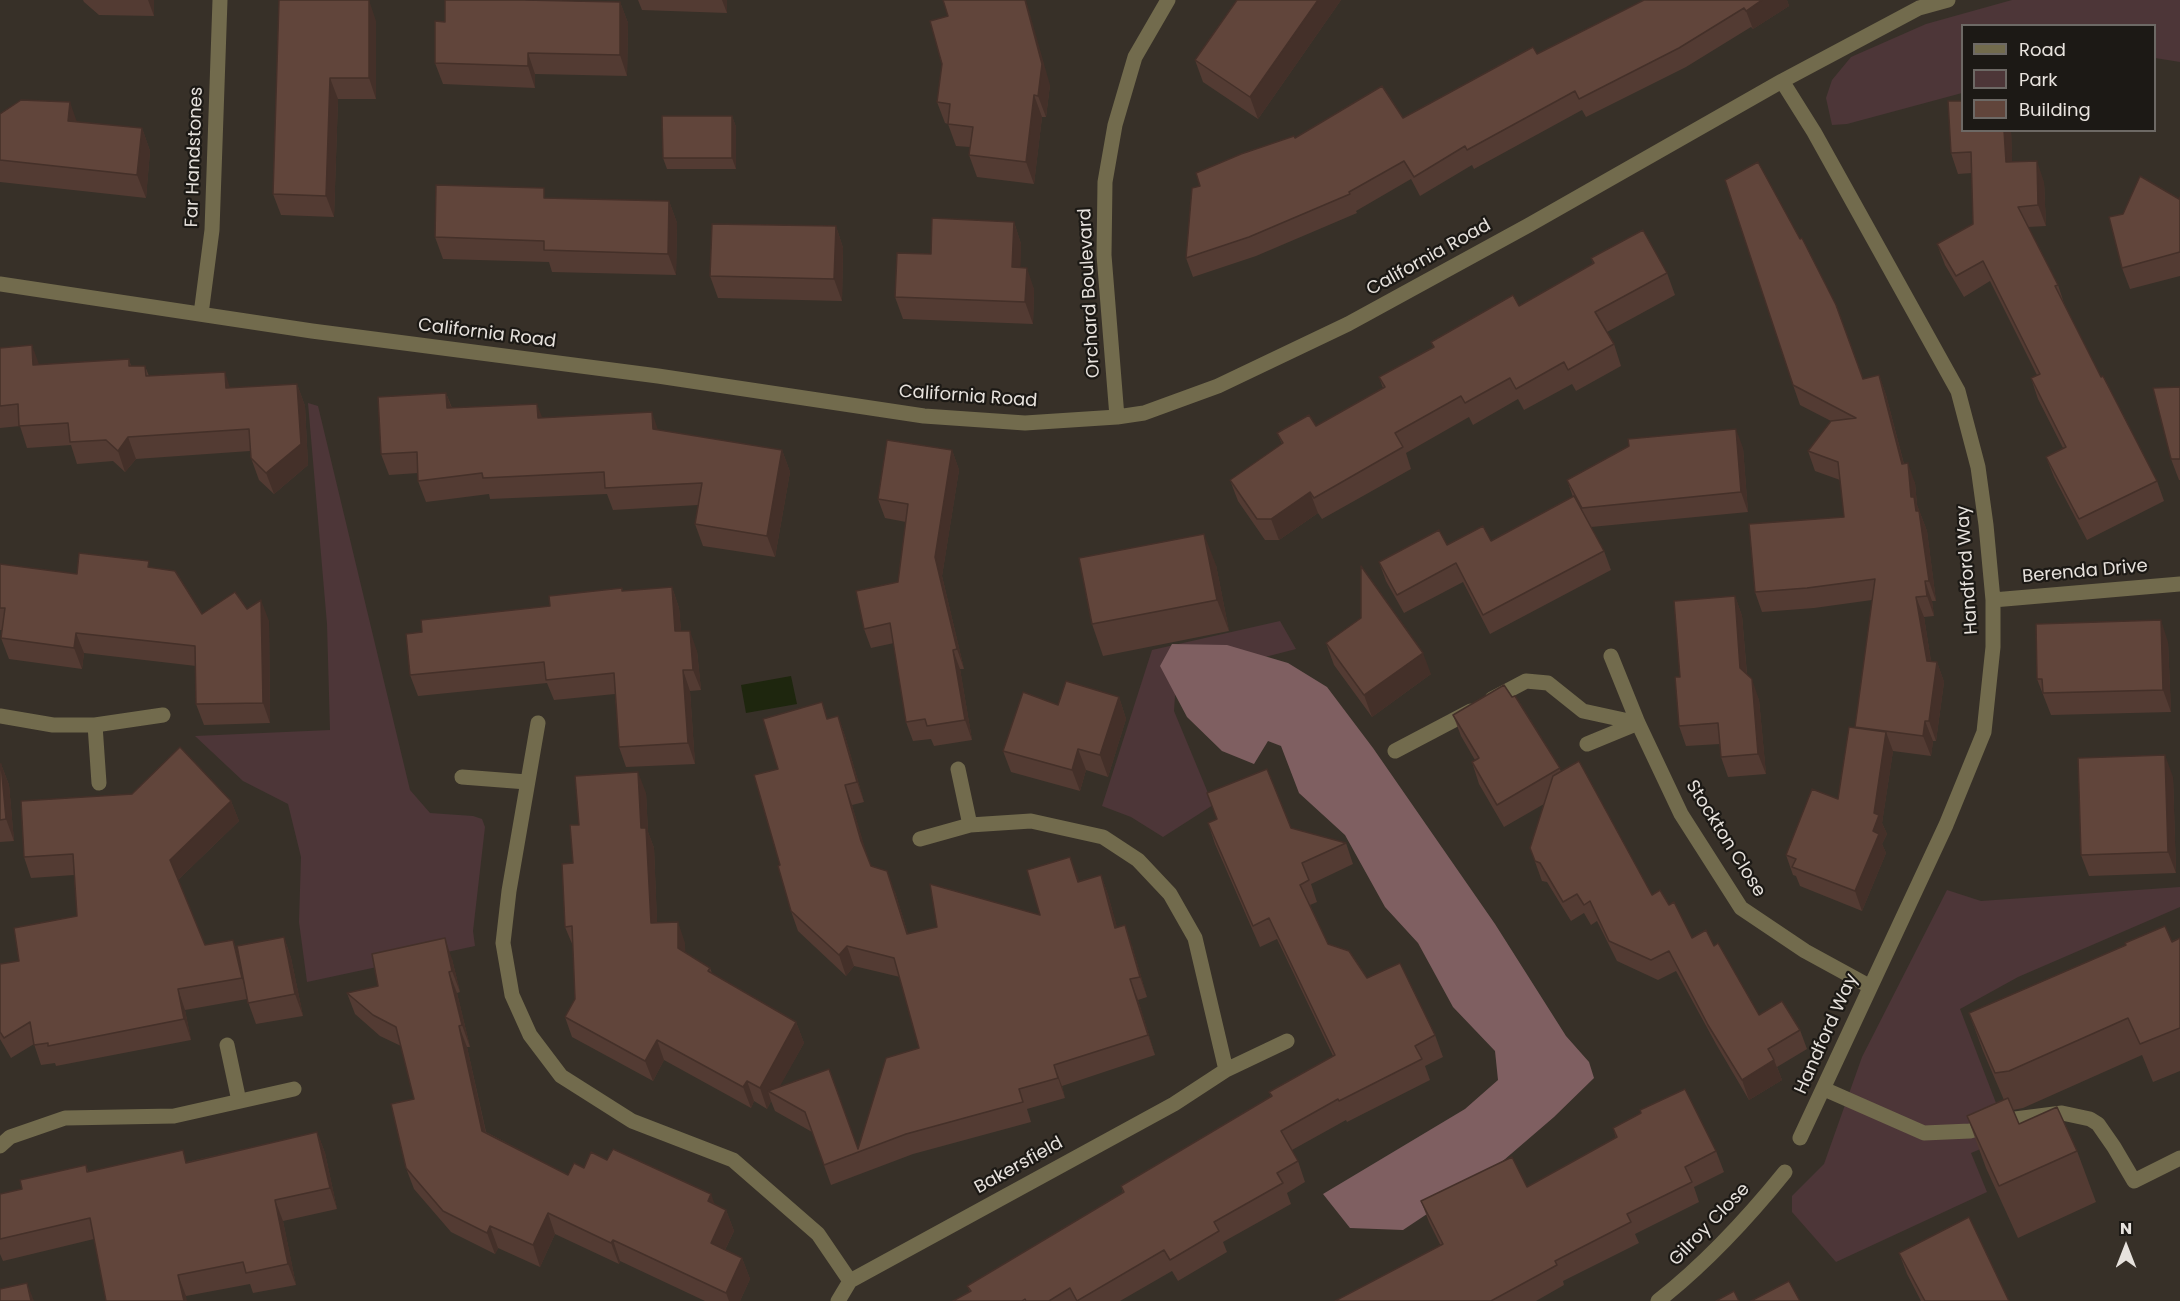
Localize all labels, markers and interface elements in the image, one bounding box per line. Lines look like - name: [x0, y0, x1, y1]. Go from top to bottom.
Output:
- legend: [1961, 24, 2156, 132]
- text: Road: [2019, 37, 2066, 62]
- text: Park: [2019, 67, 2058, 92]
- street label: Far Handstones: [182, 86, 208, 228]
- text: Building: [2019, 97, 2091, 122]
- street label: Orchard Boulevard: [1075, 208, 1105, 378]
- street label: California Road: [1363, 215, 1495, 301]
- street label: California Road: [417, 315, 557, 353]
- street label: California Road: [898, 381, 1038, 413]
- street label: Handford Way: [1953, 505, 1983, 635]
- street label: Berenda Drive: [2021, 556, 2149, 588]
- street label: Stockton Close: [1680, 777, 1770, 901]
- street label: Handford Way: [1791, 971, 1863, 1097]
- street label: Bakersfield: [971, 1133, 1067, 1199]
- street label: Gilroy Close: [1665, 1179, 1755, 1271]
- north arrow: [2096, 1217, 2156, 1277]
- text: N: [2120, 1217, 2132, 1240]

